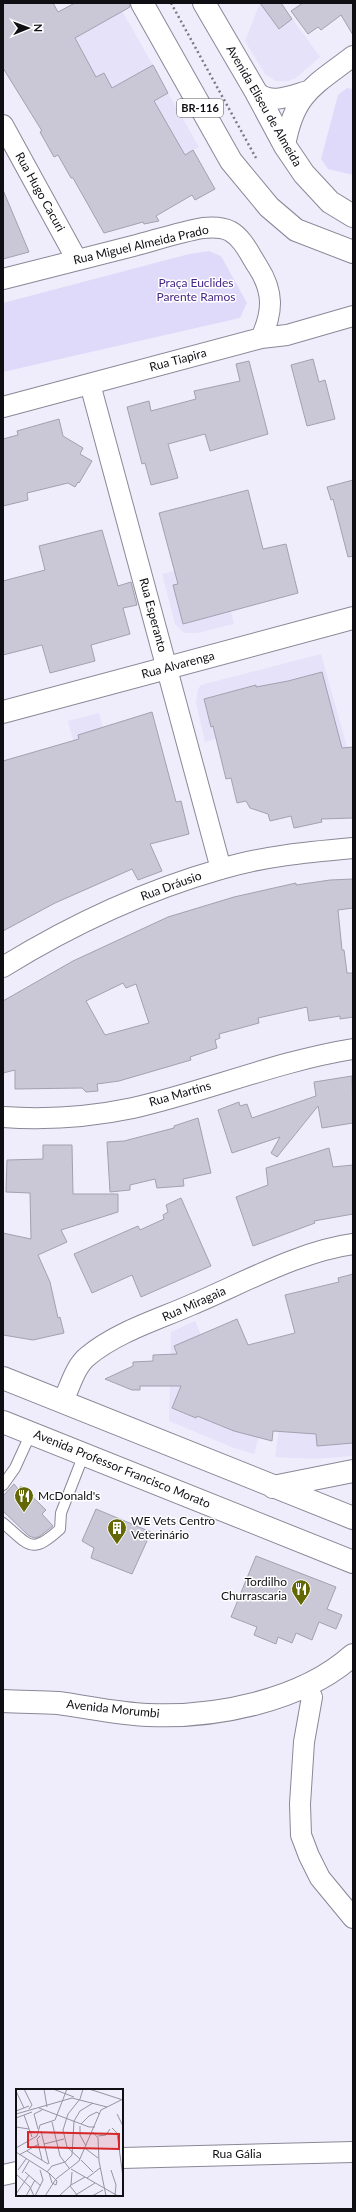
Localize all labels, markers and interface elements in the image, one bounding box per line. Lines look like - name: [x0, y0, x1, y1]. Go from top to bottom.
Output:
- north arrow: [8, 8, 48, 48]
- text: N: [32, 23, 45, 32]
- street label: Avenida Eliseu de Almeida: [224, 42, 305, 169]
- road number: BR-116: [177, 99, 223, 117]
- street label: Rua Hugo Cacuri: [12, 149, 68, 234]
- street label: Rua Miguel Almeida Prado: [72, 222, 210, 267]
- park label: Praça Euclides Parente Ramos: [157, 275, 236, 304]
- street label: Rua Tiapira: [148, 345, 208, 374]
- street label: Rua Esperanto: [136, 576, 171, 654]
- street label: Rua Alvarenga: [140, 648, 216, 681]
- street label: Rua Dráusio: [138, 868, 204, 903]
- street label: Rua Martins: [147, 1078, 212, 1109]
- street label: Rua Miragaia: [160, 1283, 228, 1324]
- street label: Avenida Professor Francisco Morato: [32, 1426, 213, 1511]
- restaurant icon: McDonald's: [13, 1485, 35, 1513]
- place label: McDonald's: [38, 1488, 100, 1503]
- place label: WE Vets Centro Veterinário: [131, 1513, 215, 1542]
- building icon: WE Vets Centro Veterinário: [106, 1517, 128, 1545]
- place label: Tordilho Churrascaria: [221, 1574, 287, 1603]
- restaurant icon: Tordilho Churrascaria: [290, 1578, 312, 1606]
- street label: Avenida Morumbi: [66, 1696, 161, 1721]
- inset map: [16, 2089, 123, 2196]
- street label: Rua Gália: [212, 2146, 262, 2161]

